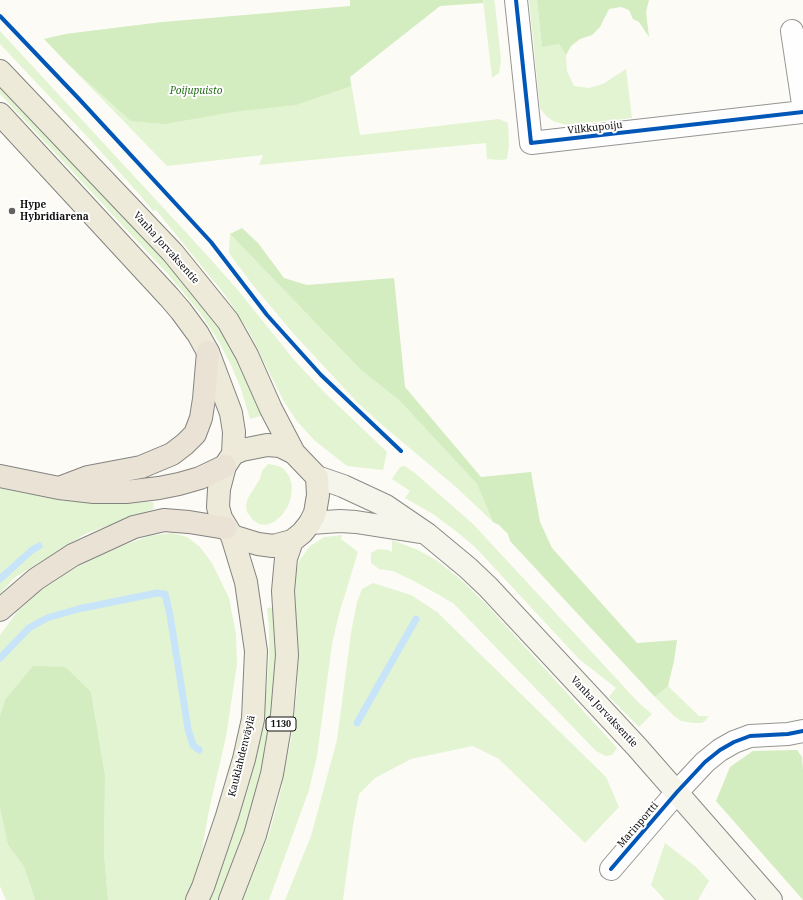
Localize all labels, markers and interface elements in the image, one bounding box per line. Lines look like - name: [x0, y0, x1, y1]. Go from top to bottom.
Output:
- park label: Poijupuisto: [170, 85, 222, 97]
- street label: Vilkkupoiju: [567, 119, 623, 137]
- place label: Hype Hybridiarena: [20, 199, 89, 222]
- marker: Hype Hybridiarena: [7, 206, 17, 216]
- street label: Vanha Jorvaksentie: [131, 210, 201, 286]
- street label: Vanha Jorvaksentie: [568, 674, 640, 750]
- street label: Kauklahdenväylä: [226, 714, 258, 798]
- road number: 1130: [266, 717, 296, 731]
- street label: Marinportti: [615, 800, 661, 850]

